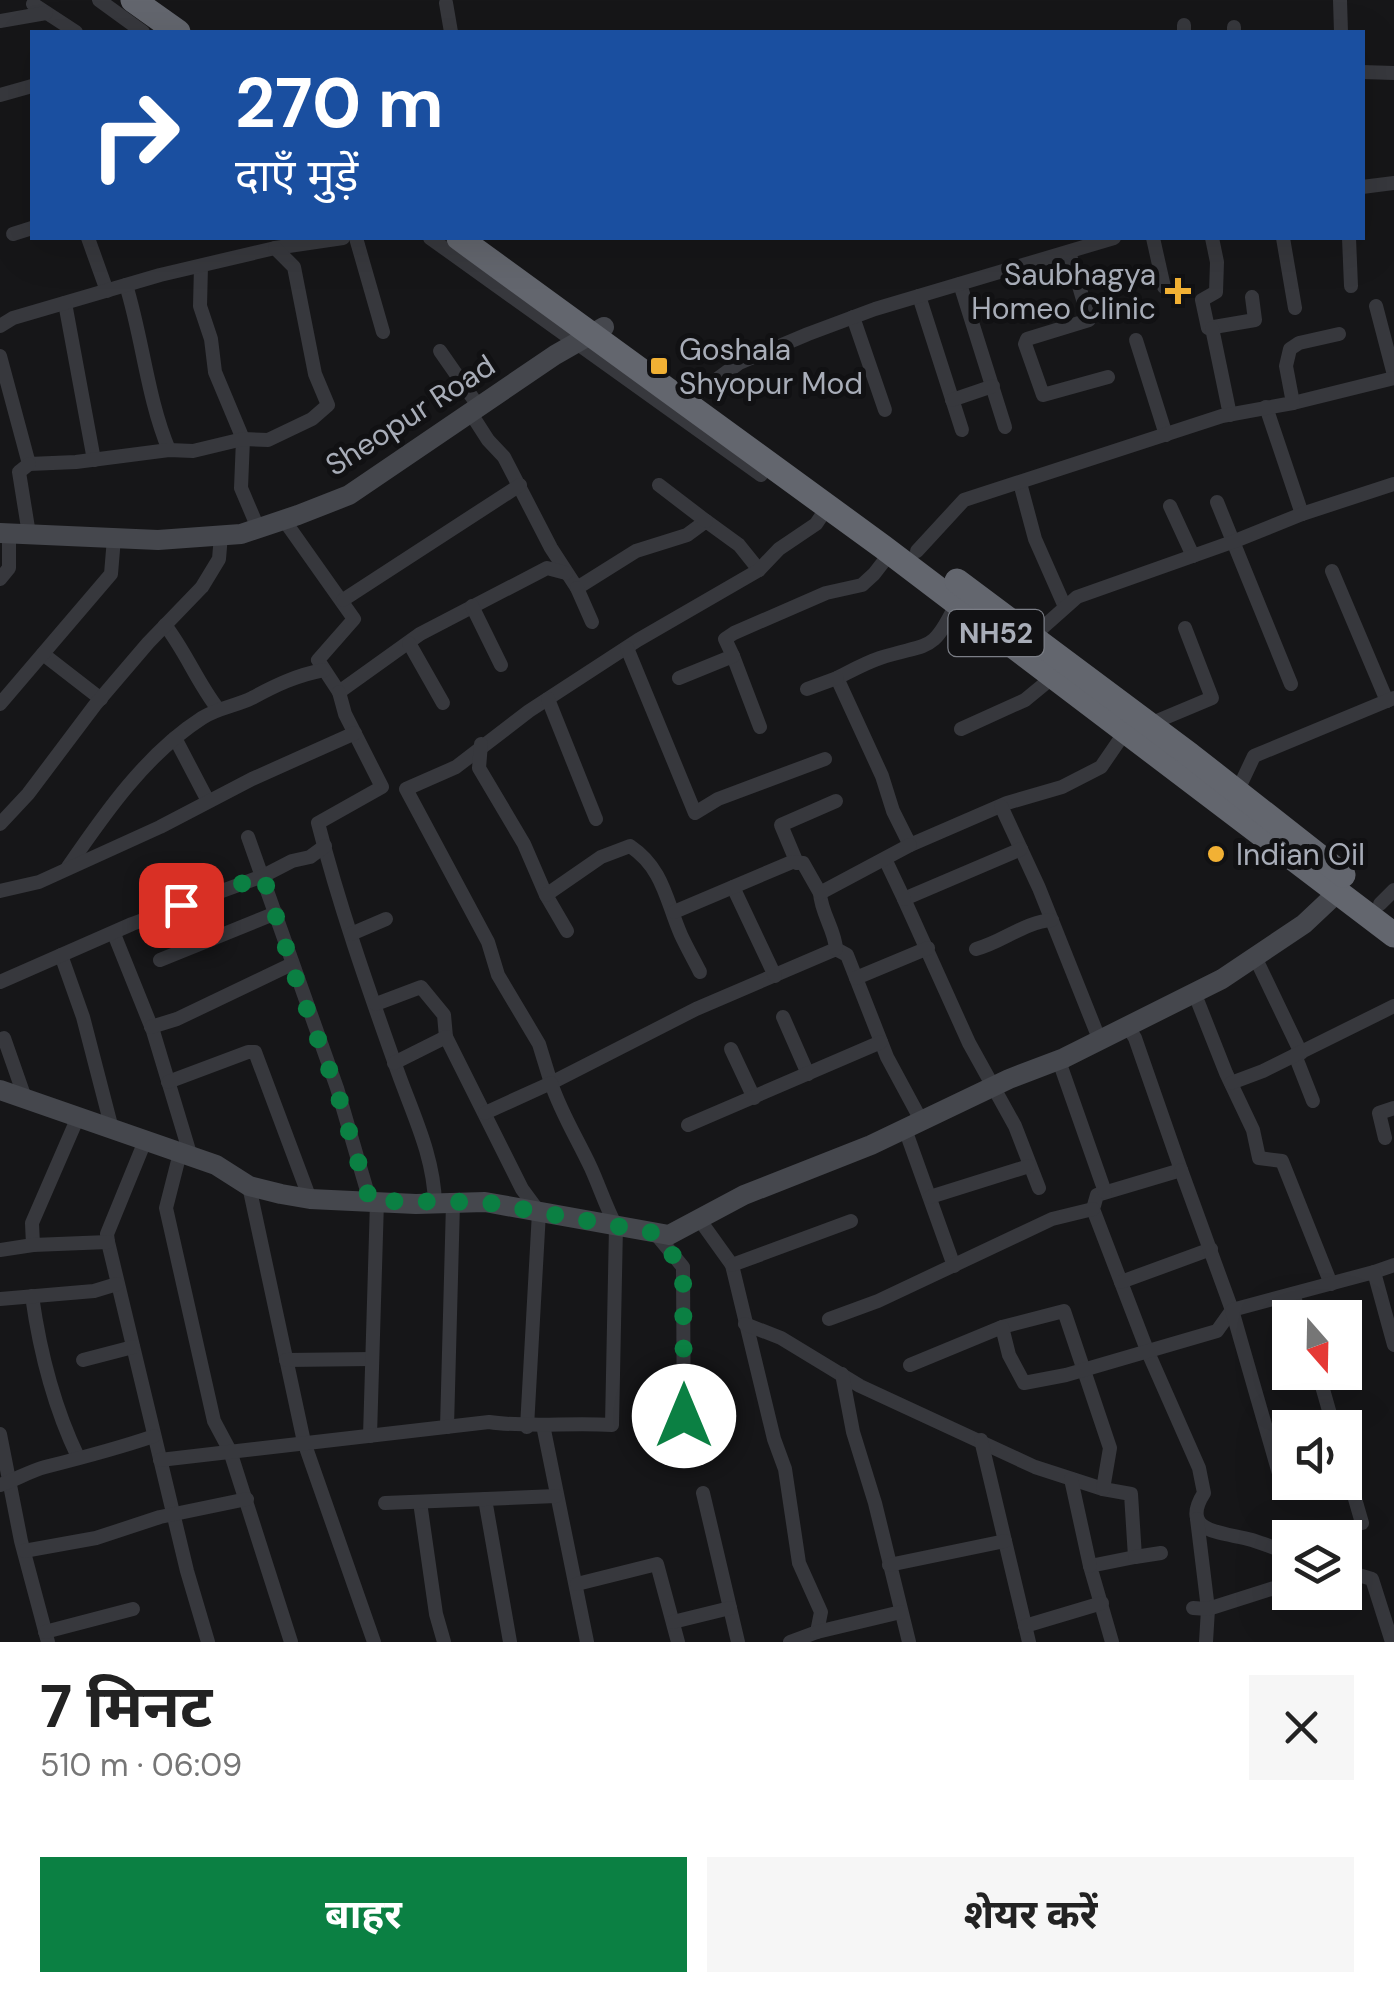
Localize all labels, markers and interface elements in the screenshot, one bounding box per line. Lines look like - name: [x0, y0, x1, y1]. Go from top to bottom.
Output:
- text: 270 m: [235, 58, 444, 149]
- icon: right: [70, 70, 200, 200]
- text: दाएँ मुड़ें: [235, 146, 358, 205]
- place label: Saubhagya Homeo Clinic: [971, 255, 1156, 328]
- marker: Saubhagya Homeo Clinic: [1165, 278, 1191, 304]
- place label: Goshala Shyopur Mod: [679, 330, 863, 403]
- street label: Sheopur Road: [318, 346, 502, 484]
- marker: Goshala Shyopur Mod: [648, 355, 670, 377]
- road number: NH52: [948, 610, 1044, 656]
- place label: Indian Oil: [1236, 835, 1365, 874]
- marker: Indian Oil: [1205, 843, 1227, 865]
- pin: [139, 863, 224, 948]
- icon: arrive: [154, 878, 209, 933]
- north arrow: [1272, 1300, 1362, 1390]
- map controls: [1272, 1300, 1362, 1610]
- position arrow: [632, 1364, 736, 1468]
- button: sound: [1272, 1410, 1362, 1500]
- button: layers: [1272, 1520, 1362, 1610]
- text: 7 मिनट: [40, 1667, 212, 1746]
- button: close: [1249, 1675, 1354, 1780]
- text: 510 m · 06:09: [40, 1744, 242, 1786]
- button: बाहर: [40, 1857, 687, 1972]
- button: शेयर करें: [707, 1857, 1354, 1972]

